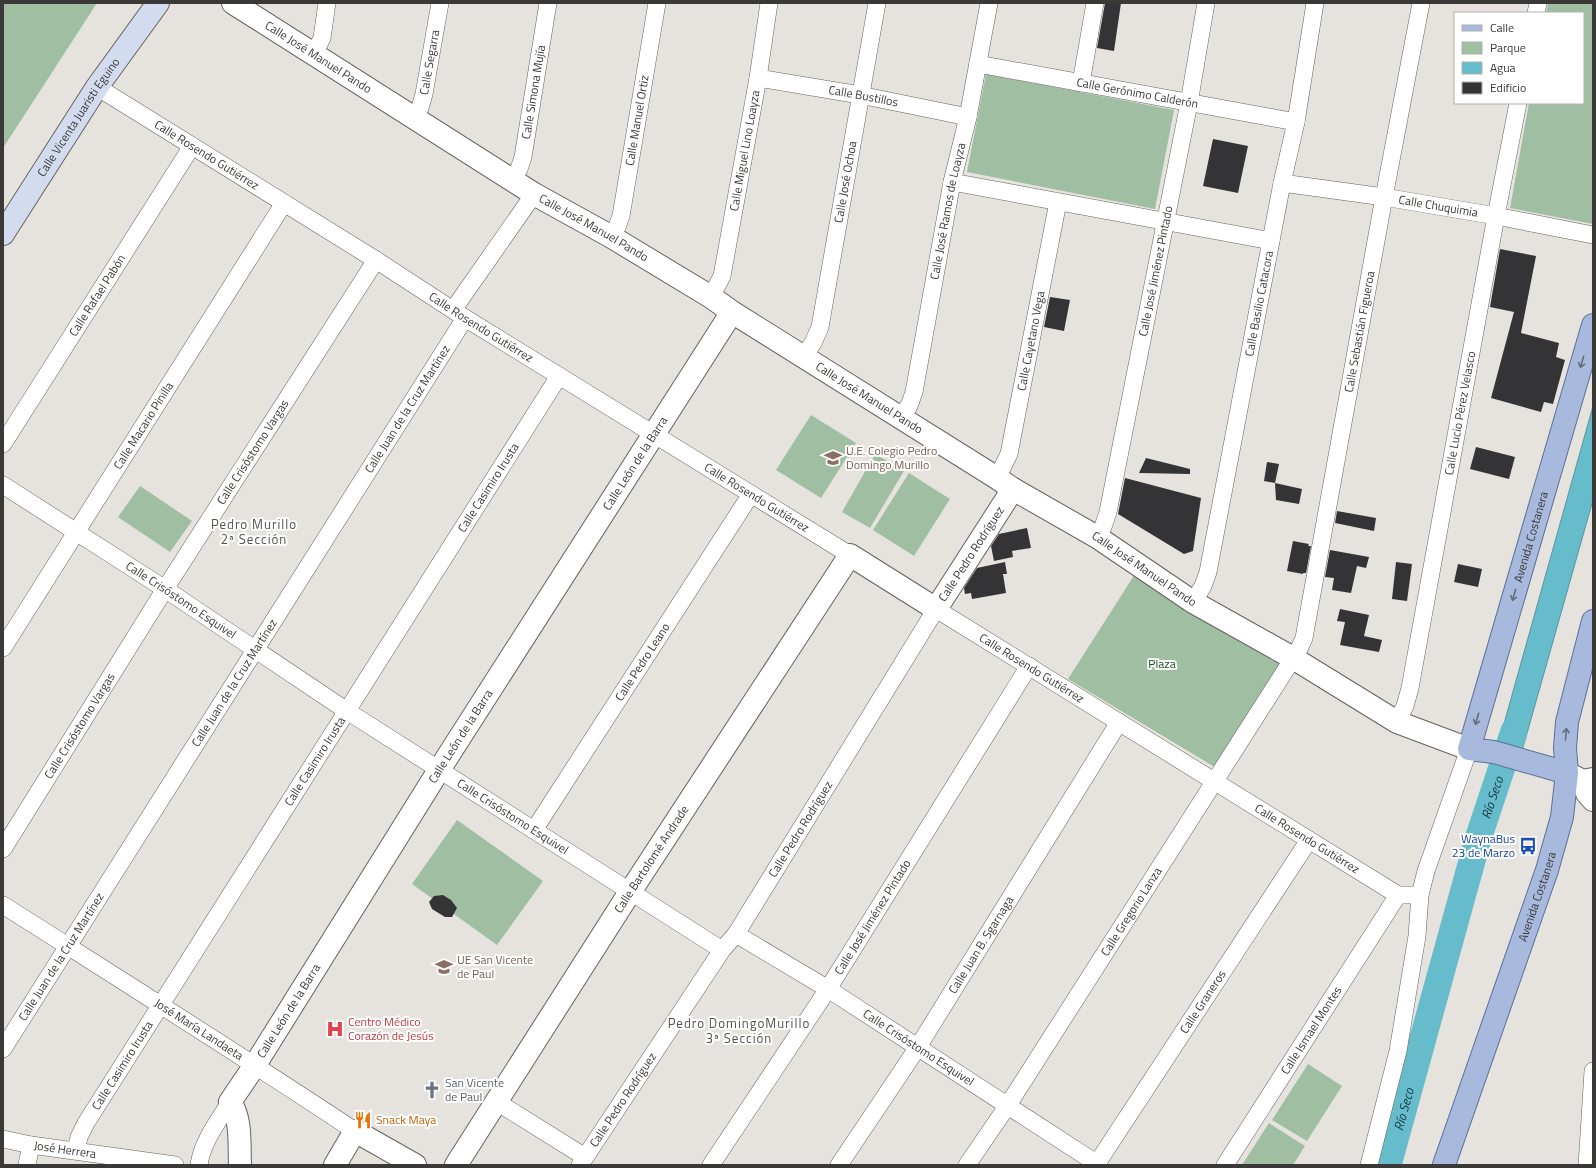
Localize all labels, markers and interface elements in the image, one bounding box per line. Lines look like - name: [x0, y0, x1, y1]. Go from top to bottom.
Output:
- legend: [1454, 12, 1584, 104]
- street label: Calle José Manuel Pando: [261, 16, 376, 98]
- text: Calle: [1490, 18, 1514, 37]
- street label: Calle Segarra: [414, 28, 444, 96]
- text: Parque: [1490, 38, 1526, 57]
- street label: Calle Simona Mujía: [516, 44, 550, 141]
- street label: Calle Vicenta Juaristi Eguino: [32, 54, 124, 180]
- text: Agua: [1490, 58, 1516, 77]
- street label: Calle Gerónimo Calderón: [1075, 72, 1200, 113]
- street label: Calle Manuel Ortiz: [620, 74, 654, 167]
- text: Edificio: [1490, 78, 1526, 97]
- street label: Calle Bustillos: [827, 80, 900, 112]
- street label: Calle Miguel Lino Loayza: [724, 89, 765, 213]
- street label: Calle Rosendo Gutiérrez: [151, 115, 263, 194]
- street label: Calle José Ochoa: [829, 139, 862, 224]
- street label: Calle José Ramos de Loayza: [925, 141, 970, 281]
- street label: Calle José Manuel Pando: [536, 189, 652, 266]
- street label: Calle Chuquimia: [1397, 190, 1479, 222]
- street label: Calle José Jiménez Pintado: [1133, 204, 1177, 338]
- street label: Calle Basilio Catacora: [1239, 249, 1278, 358]
- street label: Calle Rafael Pabón: [64, 250, 130, 340]
- street label: Calle Sebastián Figueroa: [1339, 269, 1379, 394]
- street label: Calle Rosendo Gutiérrez: [425, 287, 537, 367]
- street label: Calle Cayetano Vega: [1011, 289, 1050, 393]
- street label: Calle Juan de la Cruz Martínez: [359, 341, 455, 477]
- street label: Calle Lucio Pérez Velasco: [1439, 349, 1480, 477]
- one-way arrow: [1578, 356, 1585, 369]
- street label: Calle José Manuel Pando: [812, 357, 927, 438]
- street label: Calle Macario Pinilla: [108, 378, 178, 473]
- street label: Calle Crisóstomo Vargas: [212, 395, 293, 508]
- street label: Calle León de la Barra: [598, 412, 672, 514]
- street label: Calle Casimiro Irusta: [452, 439, 523, 536]
- place label: U.E. Colegio Pedro Domingo Murillo: [846, 441, 937, 474]
- school or university icon: U.E. Colegio Pedro Domingo Murillo: [823, 448, 843, 468]
- street label: Calle Rosendo Gutiérrez: [701, 457, 813, 537]
- street label: Avenida Costanera: [1508, 489, 1553, 585]
- street label: Calle Pedro Rodríguez: [933, 502, 1009, 605]
- district label: Pedro Murillo 2ª Sección: [211, 514, 297, 549]
- street label: Calle José Manuel Pando: [1088, 526, 1201, 611]
- street label: Calle Crisóstomo Esquivel: [122, 556, 240, 643]
- one-way arrow: [1510, 588, 1517, 601]
- street label: Calle Juan de la Cruz Martínez: [186, 615, 282, 751]
- street label: Calle Pedro Leano: [610, 619, 674, 705]
- street label: Calle Rosendo Gutiérrez: [976, 628, 1088, 708]
- park label: Plaza: [1148, 654, 1176, 673]
- street label: Calle Crisóstomo Vargas: [39, 669, 120, 782]
- street label: Calle León de la Barra: [423, 685, 497, 787]
- street label: Calle Casimiro Irusta: [279, 713, 350, 810]
- one-way arrow: [1473, 713, 1480, 726]
- one-way arrow: [1563, 728, 1570, 741]
- street label: Calle Crisóstomo Esquivel: [453, 773, 573, 859]
- water label: Río Seco: [1475, 773, 1508, 821]
- street label: Calle Pedro Rodríguez: [763, 777, 837, 881]
- street label: Calle Rosendo Gutiérrez: [1251, 799, 1364, 878]
- street label: Calle Bartolomé Andrade: [609, 801, 693, 917]
- place label: WaynaBus 23 de Marzo: [1452, 829, 1515, 862]
- bus stop icon: WaynaBus 23 de Marzo: [1518, 836, 1538, 856]
- street label: Avenida Costanera: [1513, 849, 1561, 944]
- street label: Calle José Jiménez Pintado: [829, 855, 915, 978]
- street label: Calle Gregorio Lanza: [1095, 863, 1166, 960]
- street label: Calle Juan de la Cruz Martínez: [13, 889, 109, 1024]
- street label: Calle Juan B. Sgarnaga: [943, 892, 1018, 997]
- place label: UE San Vicente de Paul: [457, 950, 533, 983]
- school or university icon: UE San Vicente de Paul: [434, 957, 454, 977]
- street label: Calle León de la Barra: [252, 960, 325, 1062]
- street label: Calle Graneros: [1175, 966, 1231, 1037]
- street label: Calle Ismael Montes: [1275, 982, 1347, 1078]
- street label: José María Landaeta: [151, 993, 247, 1065]
- street label: Calle Crisóstomo Esquivel: [859, 1004, 978, 1090]
- place label: Centro Médico Corazón de Jesús: [348, 1012, 434, 1045]
- district label: Pedro DomingoMurillo 3ª Sección: [668, 1013, 810, 1048]
- street label: Calle Casimiro Irusta: [86, 1017, 157, 1114]
- hospital icon: Centro Médico Corazón de Jesús: [325, 1019, 345, 1039]
- street label: Calle Pedro Rodríguez: [584, 1048, 661, 1151]
- place label: San Vicente de Paul: [445, 1073, 504, 1106]
- church icon: San Vicente de Paul: [422, 1080, 442, 1100]
- water label: Río Seco: [1388, 1085, 1419, 1133]
- restaurant icon: Snack Maya: [353, 1110, 373, 1130]
- place label: Snack Maya: [376, 1110, 436, 1129]
- street label: José Herrera: [33, 1136, 97, 1163]

